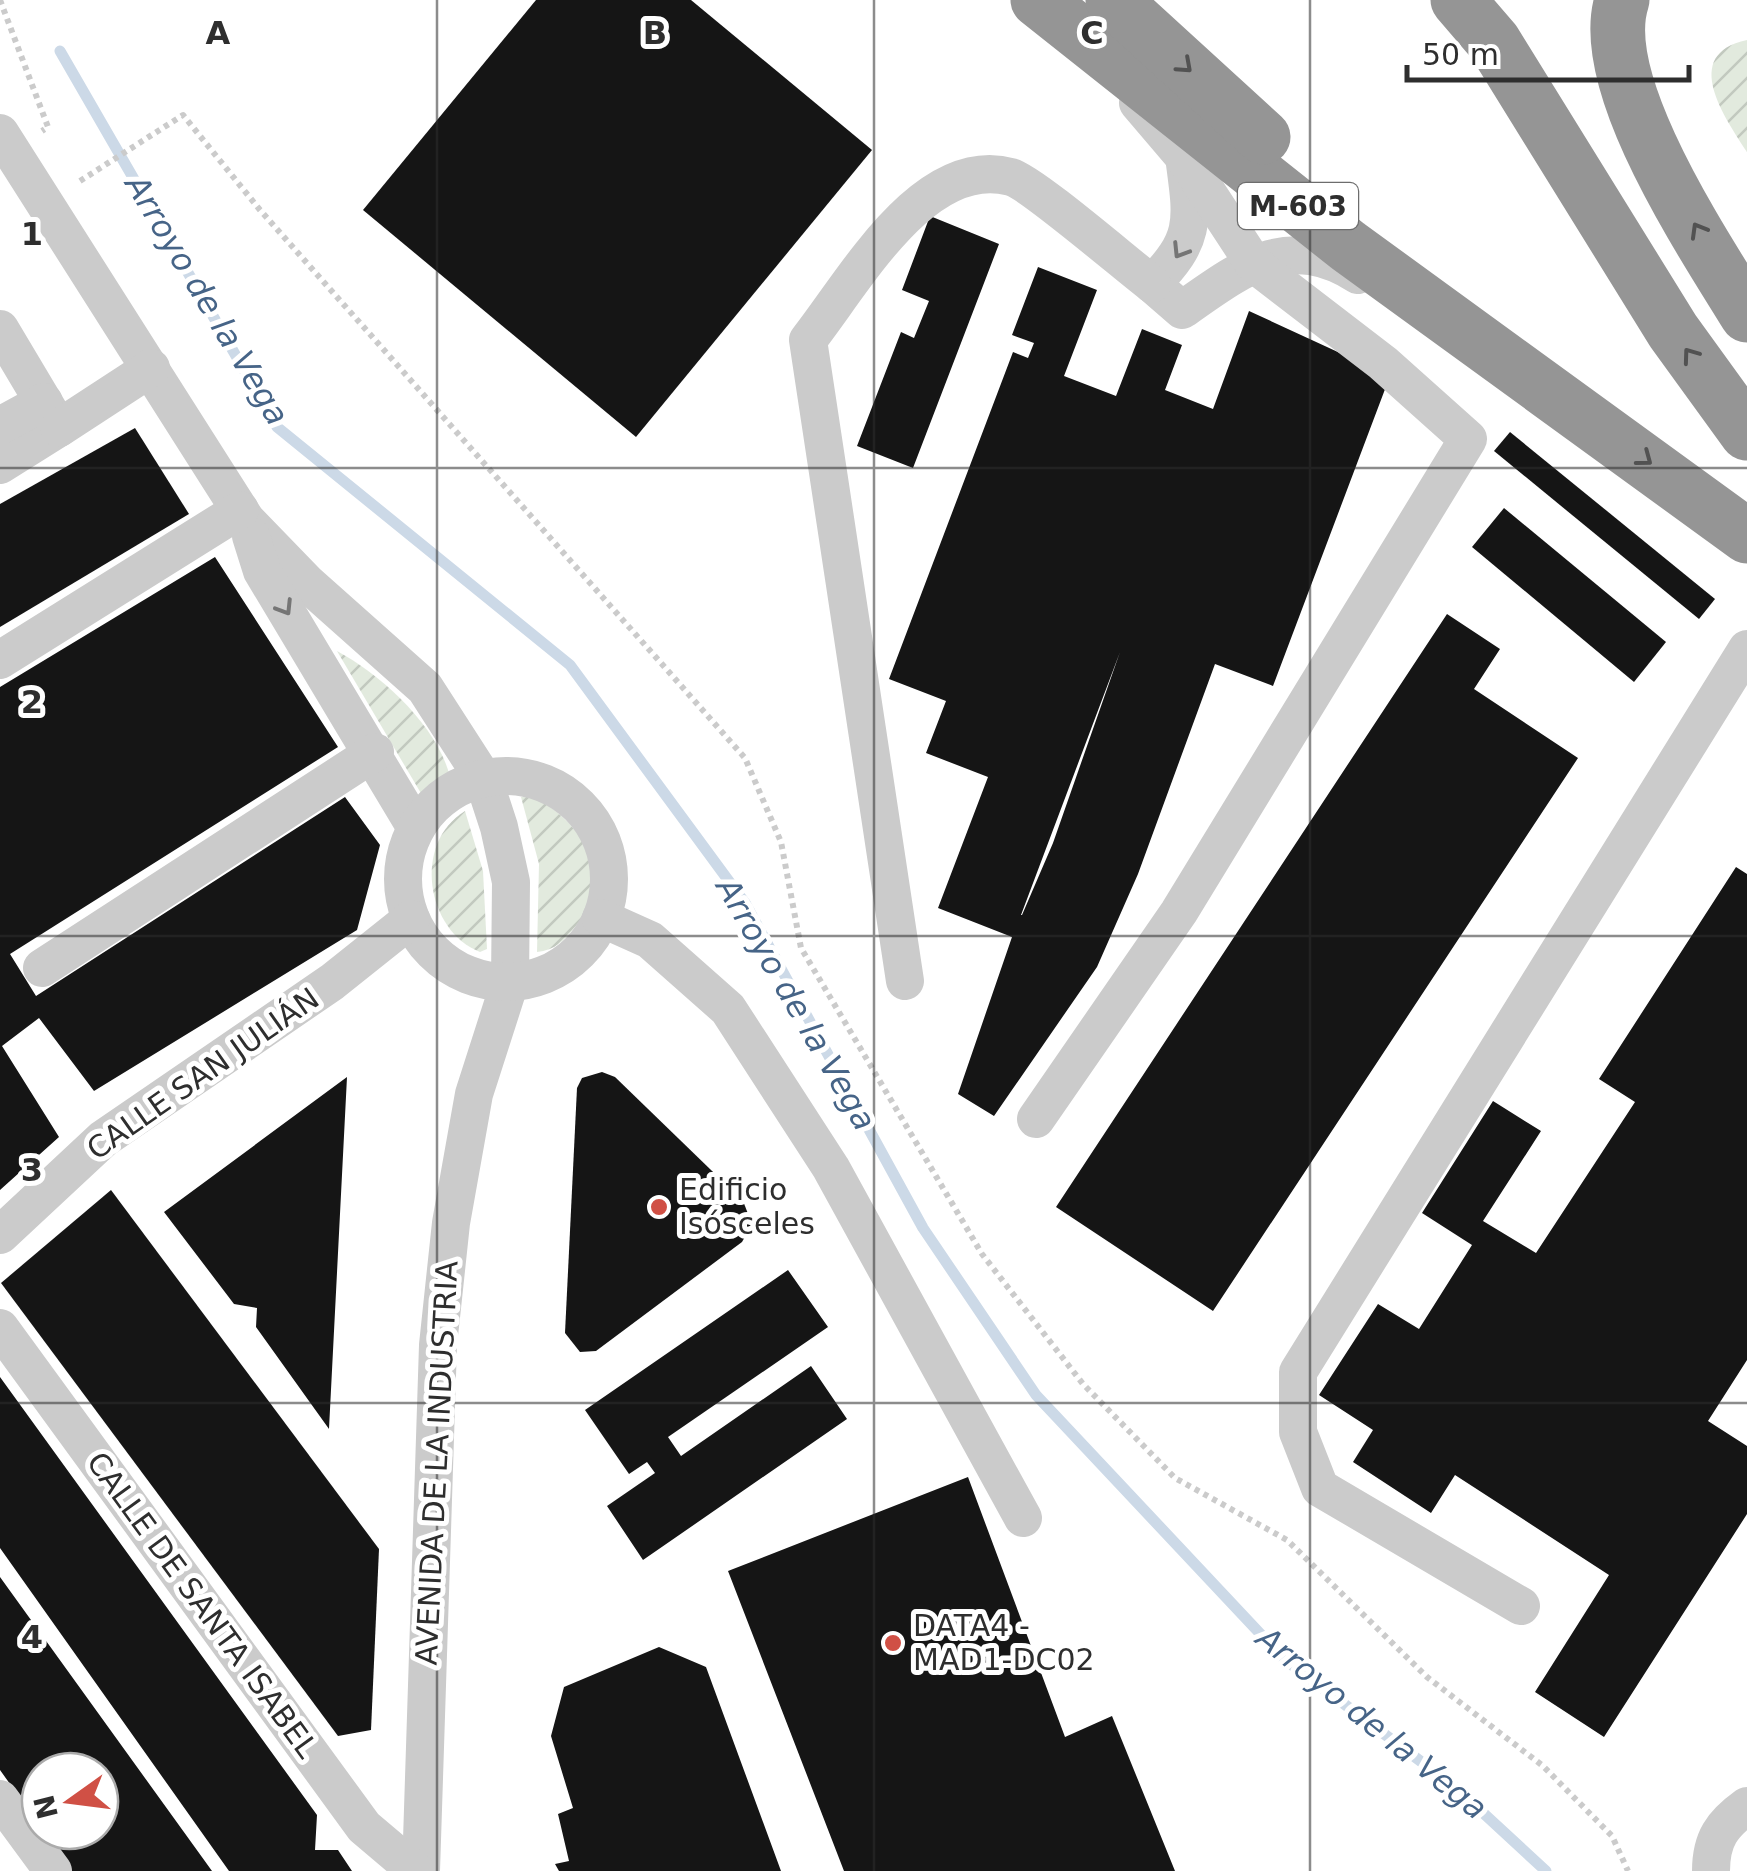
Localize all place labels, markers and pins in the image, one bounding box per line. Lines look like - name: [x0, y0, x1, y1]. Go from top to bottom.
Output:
- place label: Edificio Isósceles: [679, 1172, 815, 1241]
- marker: Edificio Isósceles: [648, 1196, 670, 1218]
- place label: DATA4 - MAD1-DC02: [913, 1608, 1095, 1677]
- marker: DATA4 - MAD1-DC02: [882, 1632, 904, 1654]

